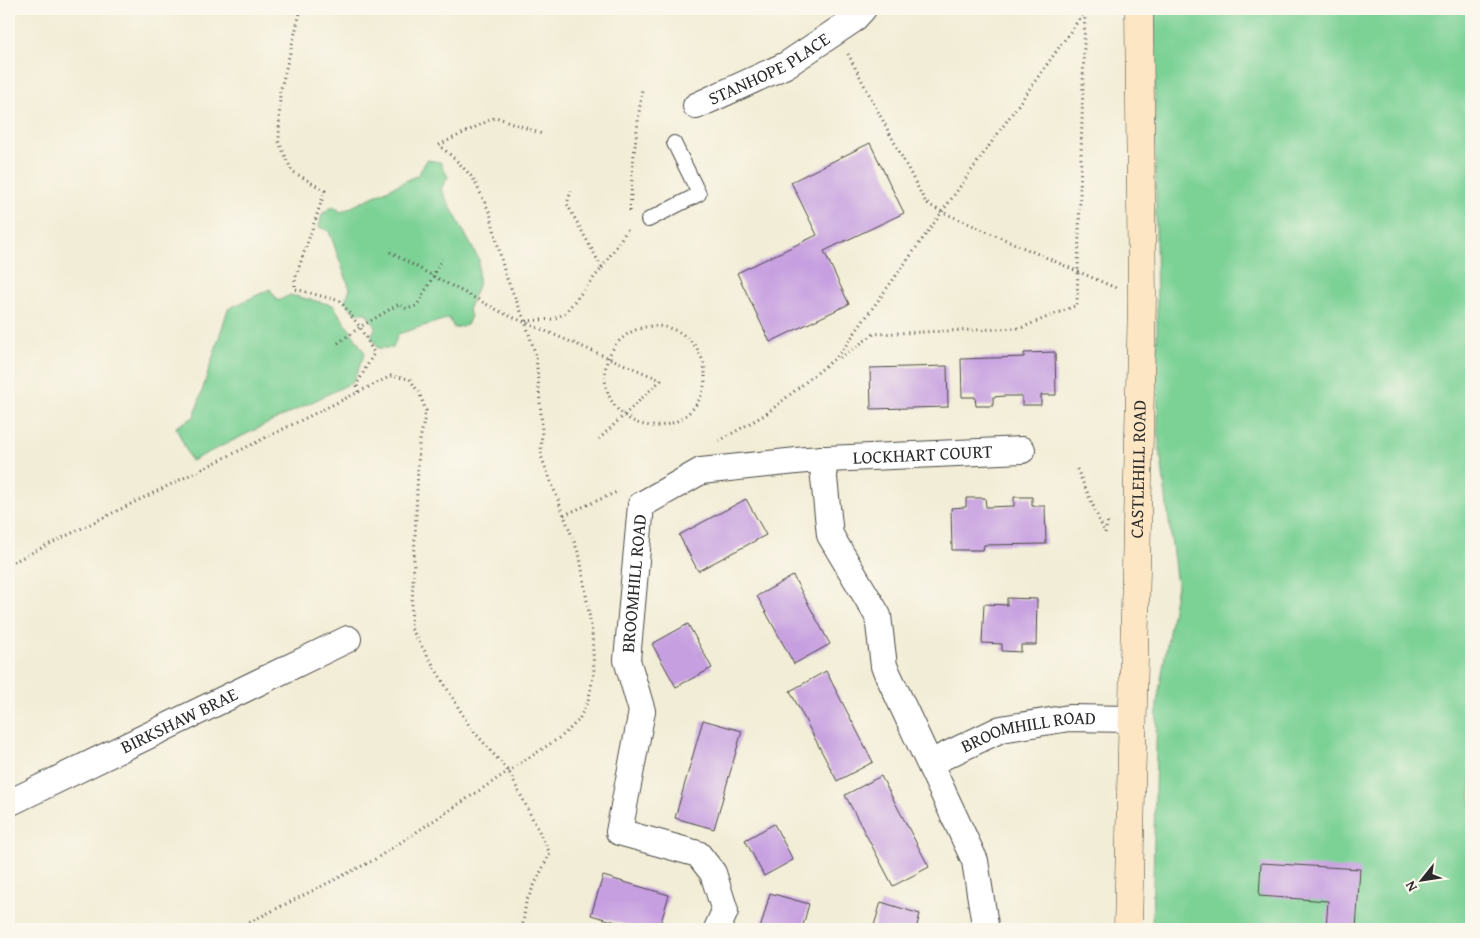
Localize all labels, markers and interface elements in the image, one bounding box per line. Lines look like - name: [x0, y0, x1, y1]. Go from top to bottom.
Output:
- street label: STANHOPE PLACE: [704, 25, 835, 112]
- street label: CASTLEHILL ROAD: [1123, 399, 1153, 539]
- street label: LOCKHART COURT: [852, 437, 993, 471]
- street label: BROOMHILL ROAD: [614, 513, 653, 654]
- street label: BIRKSHAW BRAE: [116, 680, 242, 760]
- street label: BROOMHILL ROAD: [956, 703, 1096, 759]
- north arrow: [1398, 856, 1448, 906]
- text: N: [1399, 877, 1422, 896]

